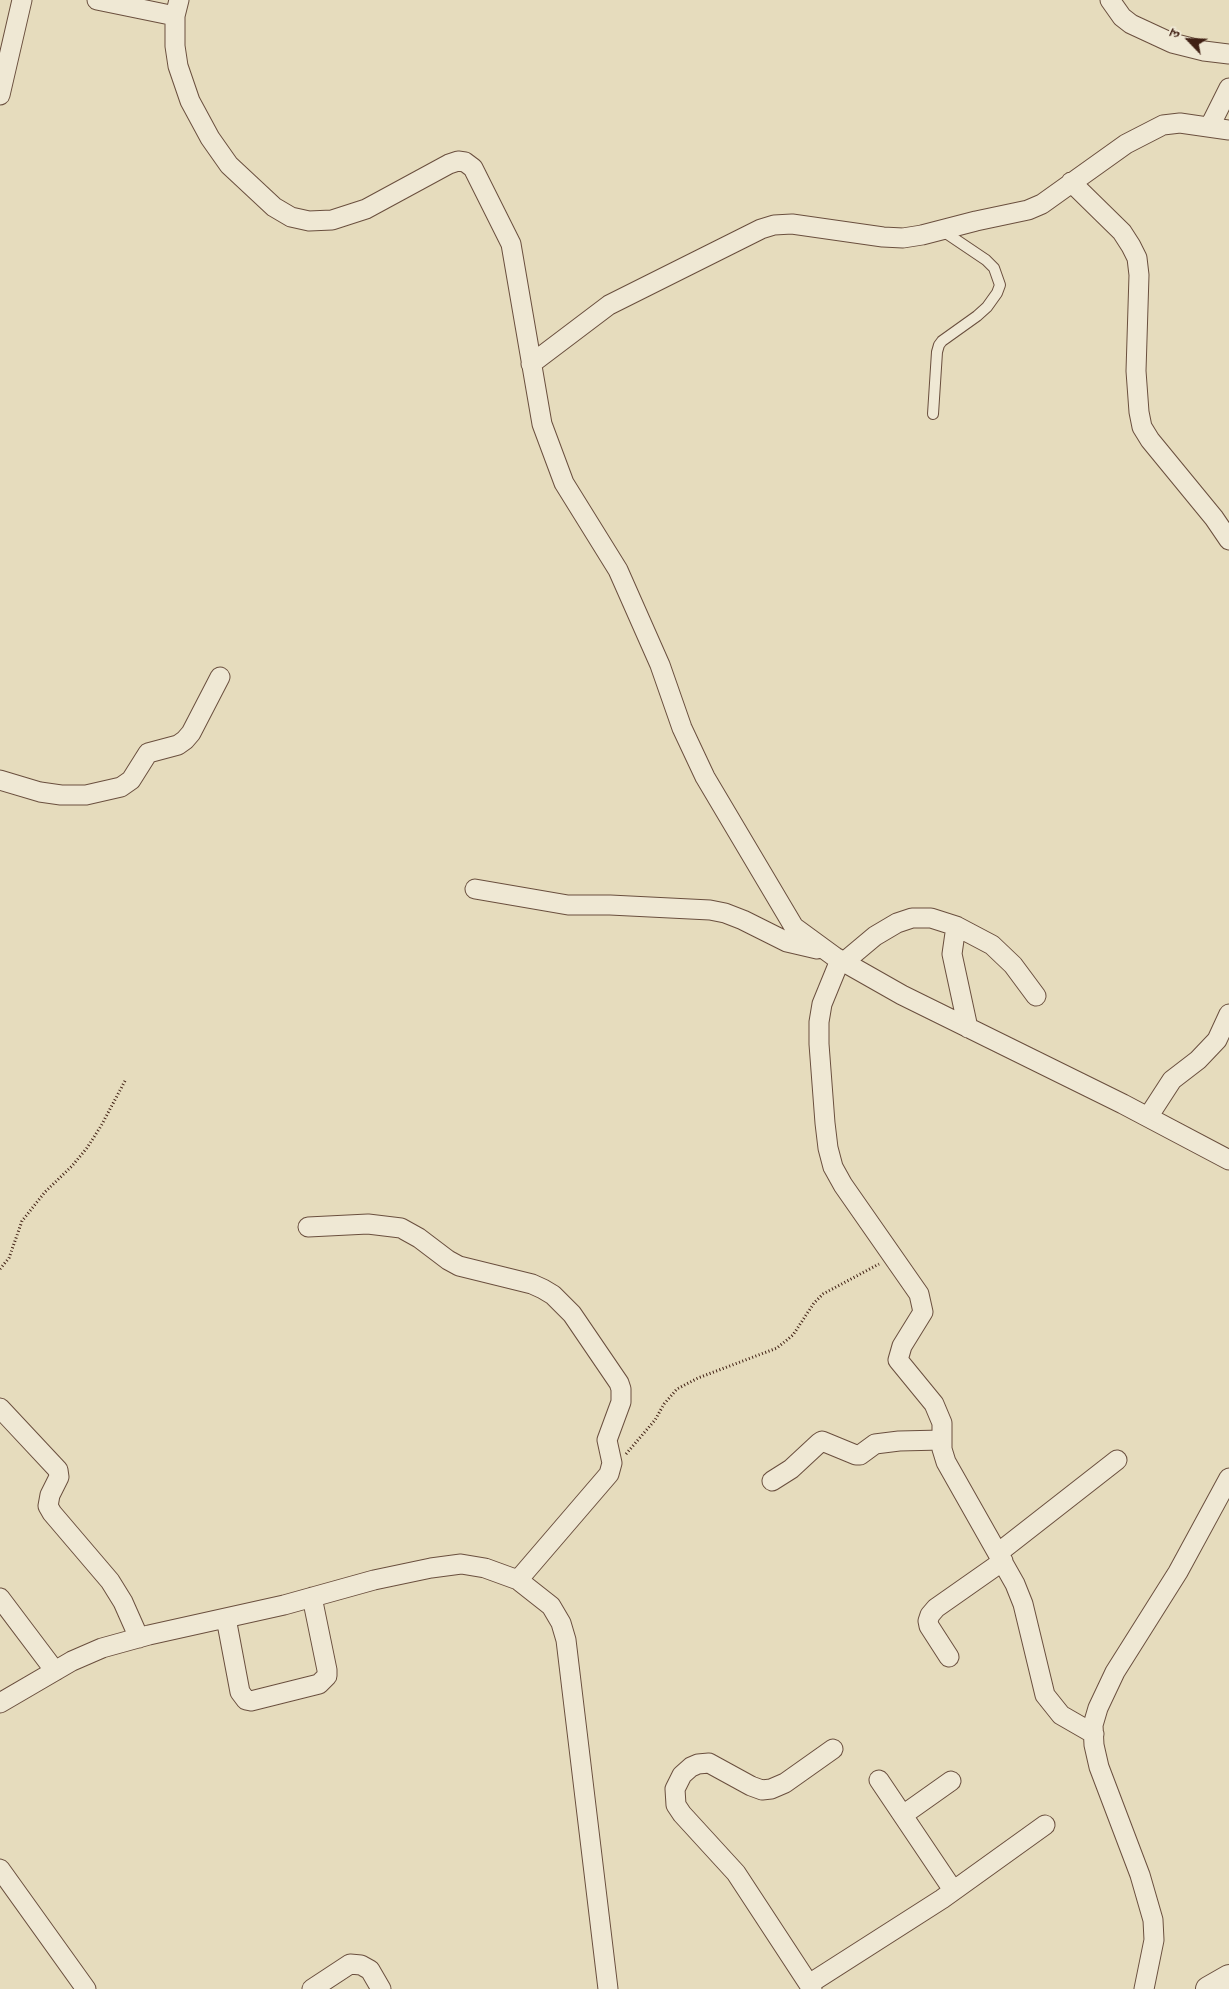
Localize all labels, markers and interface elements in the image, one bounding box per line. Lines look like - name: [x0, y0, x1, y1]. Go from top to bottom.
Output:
- north arrow: [1164, 15, 1214, 65]
- text: उ: [1166, 27, 1184, 40]

